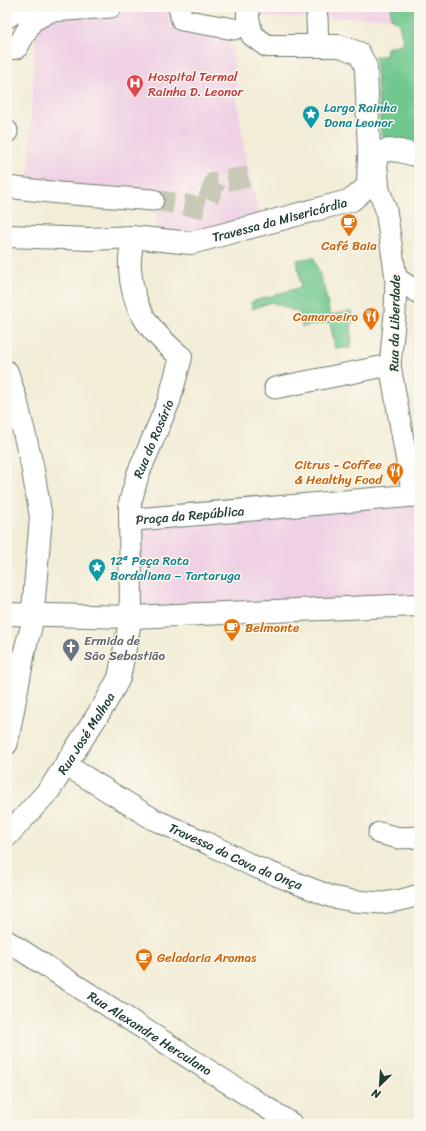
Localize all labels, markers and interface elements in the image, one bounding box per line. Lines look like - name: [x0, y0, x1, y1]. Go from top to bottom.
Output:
- place label: Hospital Termal Rainha D. Leonor: [148, 65, 244, 103]
- hospital icon: Hospital Termal Rainha D. Leonor: [125, 73, 145, 98]
- place label: Largo Rainha Dona Leonor: [324, 96, 397, 134]
- place icon: Largo Rainha Dona Leonor: [301, 104, 321, 129]
- street label: Travessa da Misericórdia: [210, 191, 350, 249]
- cafe icon: Café Baia: [339, 212, 359, 237]
- place label: Café Baia: [321, 234, 377, 257]
- street label: Rua da Liberdade: [382, 274, 407, 372]
- place label: Camaroeiro: [293, 305, 359, 328]
- restaurant icon: Camaroeiro: [361, 306, 381, 331]
- street label: Rua do Rosário: [126, 395, 181, 482]
- place label: Citrus - Coffee & Healthy Food: [294, 453, 383, 491]
- restaurant icon: Citrus - Coffee & Healthy Food: [385, 461, 405, 486]
- street label: Praça da República: [135, 499, 246, 531]
- place label: 12ª Peça Rota Bordaliana – Tartaruga: [110, 549, 241, 587]
- place icon: 12ª Peça Rota Bordaliana – Tartaruga: [87, 557, 107, 582]
- place label: Belmonte: [245, 616, 299, 639]
- cafe icon: Belmonte: [222, 617, 242, 642]
- place label: Ermida de São Sebastião: [84, 629, 166, 667]
- church icon: Ermida de São Sebastião: [61, 637, 81, 662]
- street label: Rua José Malhoa: [51, 688, 121, 779]
- street label: Travessa da Cova da Onça: [165, 816, 306, 896]
- place label: Geladaria Aromas: [157, 946, 257, 969]
- cafe icon: Geladaria Aromas: [134, 947, 154, 972]
- street label: Rua Alexandre Herculano: [83, 985, 217, 1082]
- north arrow: [360, 1065, 400, 1105]
- text: N: [368, 1083, 384, 1104]

